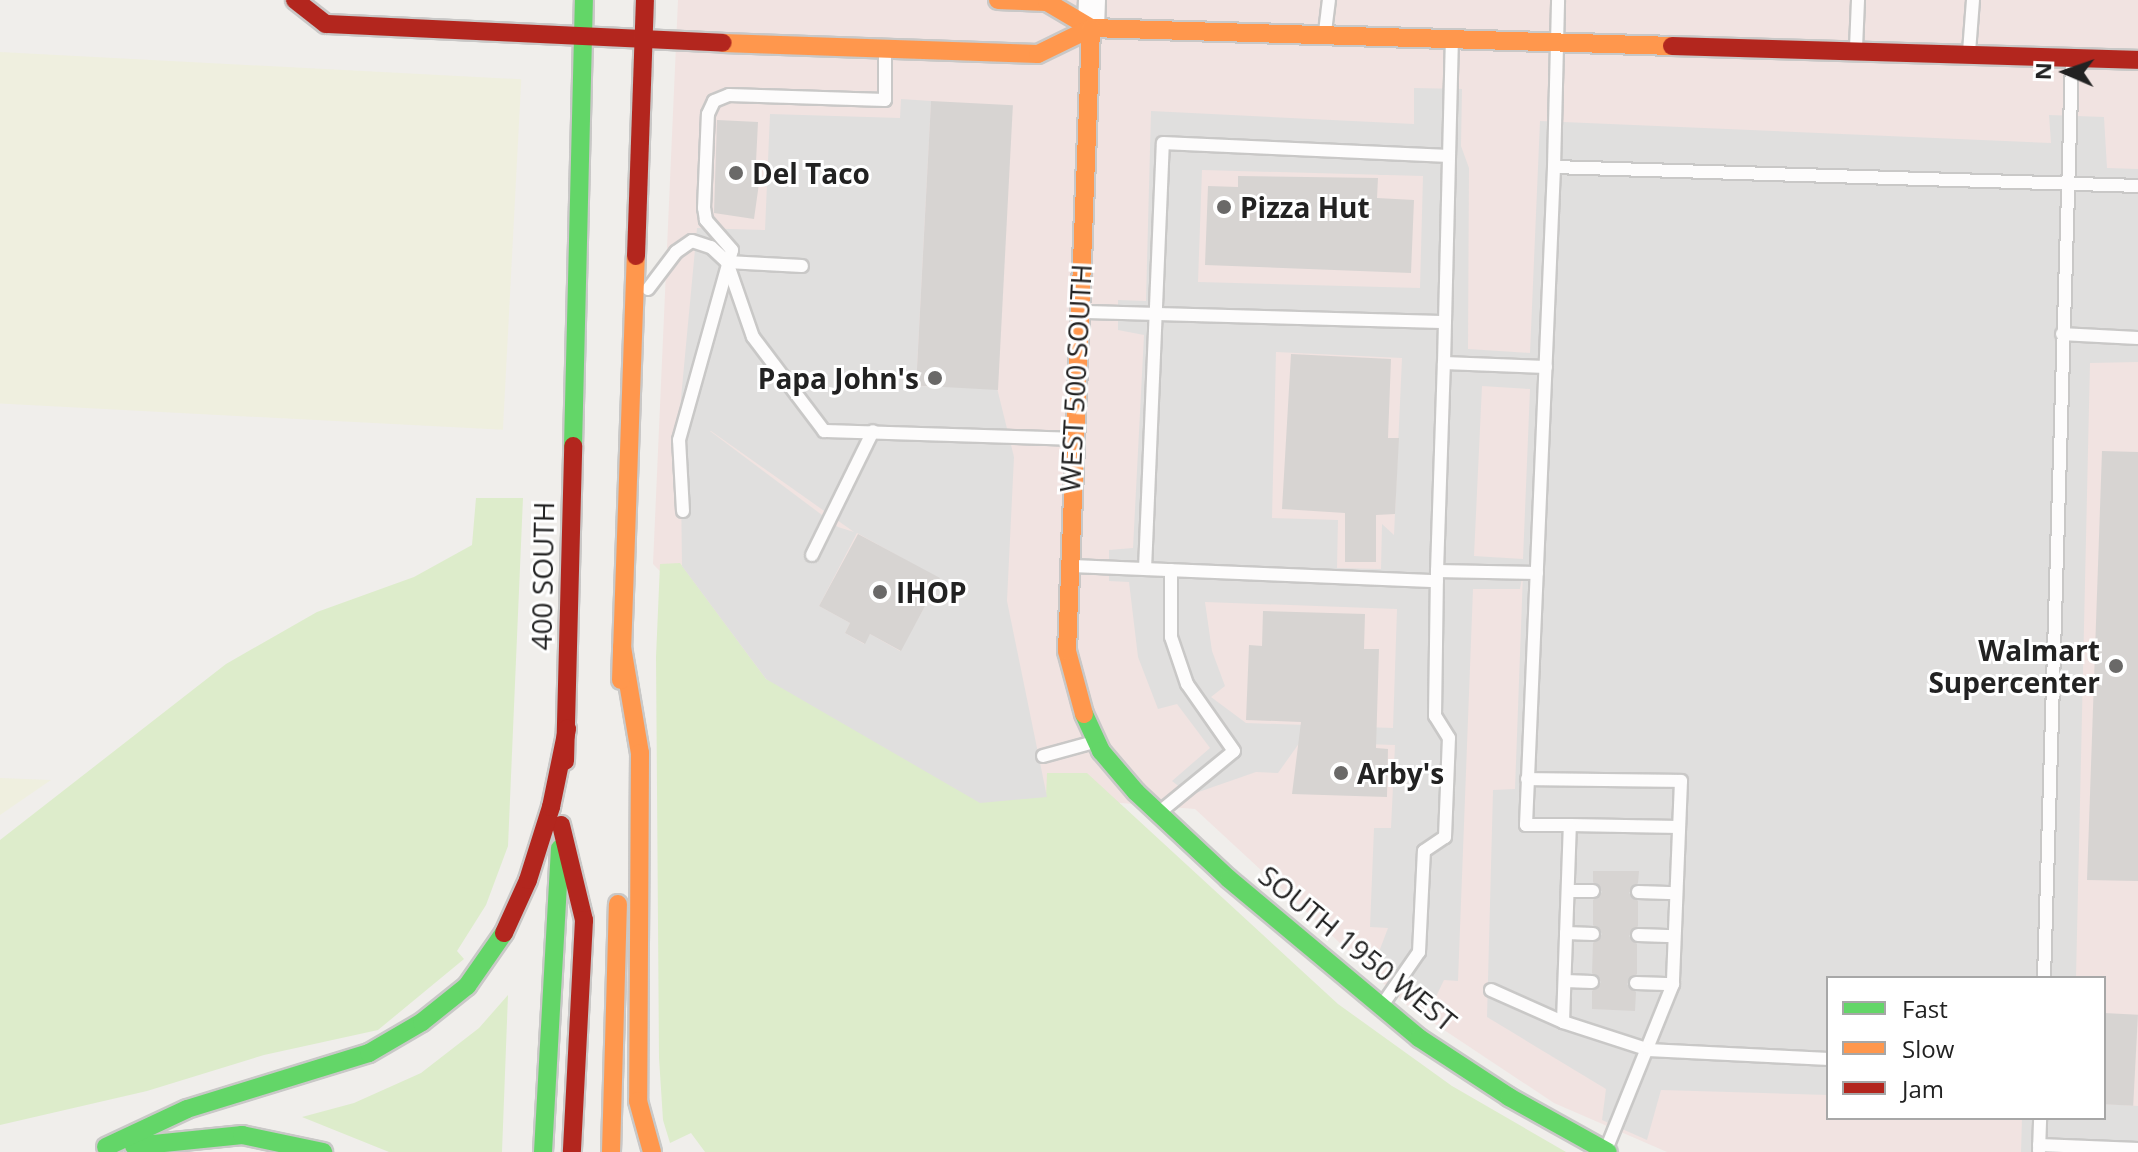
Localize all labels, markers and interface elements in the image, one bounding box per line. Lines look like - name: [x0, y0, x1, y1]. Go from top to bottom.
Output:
- north arrow: [2026, 32, 2106, 112]
- text: N: [2027, 62, 2057, 81]
- place label: Del Taco: [752, 156, 870, 190]
- marker: Del Taco: [727, 164, 745, 182]
- place label: Pizza Hut: [1240, 190, 1370, 224]
- marker: Pizza Hut: [1215, 198, 1233, 216]
- street label: WEST 500 SOUTH: [1052, 263, 1098, 493]
- place label: Papa John's: [758, 361, 919, 395]
- marker: Papa John's: [926, 369, 944, 387]
- street label: 400 SOUTH: [524, 501, 560, 651]
- place label: IHOP: [896, 575, 967, 609]
- marker: IHOP: [871, 583, 889, 601]
- place label: Walmart Supercenter: [1928, 633, 2100, 699]
- marker: Walmart Supercenter: [2107, 657, 2125, 675]
- place label: Arby's: [1357, 756, 1444, 790]
- marker: Arby's: [1332, 764, 1350, 782]
- street label: SOUTH 1950 WEST: [1252, 858, 1464, 1038]
- legend: [1826, 976, 2106, 1120]
- text: Fast: [1902, 992, 1948, 1025]
- text: Slow: [1902, 1032, 1954, 1065]
- text: Jam: [1902, 1072, 1944, 1105]

